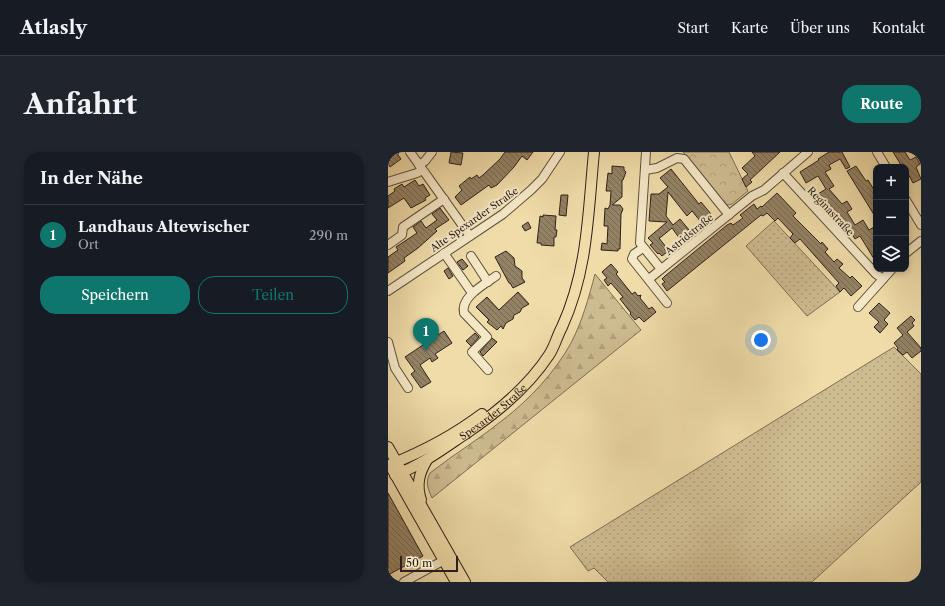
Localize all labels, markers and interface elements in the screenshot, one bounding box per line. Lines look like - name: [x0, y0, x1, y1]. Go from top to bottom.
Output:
- text: Atlasly: [20, 16, 87, 39]
- text: Start: [677, 19, 709, 37]
- text: Karte: [731, 19, 768, 37]
- text: Über uns: [790, 19, 850, 37]
- text: Kontakt: [872, 19, 925, 37]
- button: Route: [842, 85, 921, 123]
- text: Anfahrt: [24, 87, 137, 121]
- map controls: [873, 164, 909, 272]
- button: +: [873, 164, 909, 200]
- text: In der Nähe: [40, 168, 143, 188]
- street label: Alte Spexarder Straße: [427, 184, 521, 255]
- street label: Reginastraße: [805, 184, 857, 239]
- button: −: [873, 200, 909, 236]
- street label: Astridstraße: [662, 211, 716, 258]
- text: Landhaus Altewischer: [78, 217, 249, 236]
- text: 1: [50, 227, 56, 243]
- text: 290 m: [309, 227, 348, 243]
- text: Ort: [78, 236, 99, 252]
- button: layers: [873, 236, 909, 272]
- button: Speichern: [40, 276, 190, 314]
- button: Teilen: [198, 276, 348, 314]
- pin: 1: [413, 318, 439, 351]
- your location: [751, 330, 771, 350]
- street label: Spexarder Straße: [457, 381, 530, 443]
- scale bar: [400, 554, 458, 573]
- text: 50 m: [406, 556, 432, 570]

